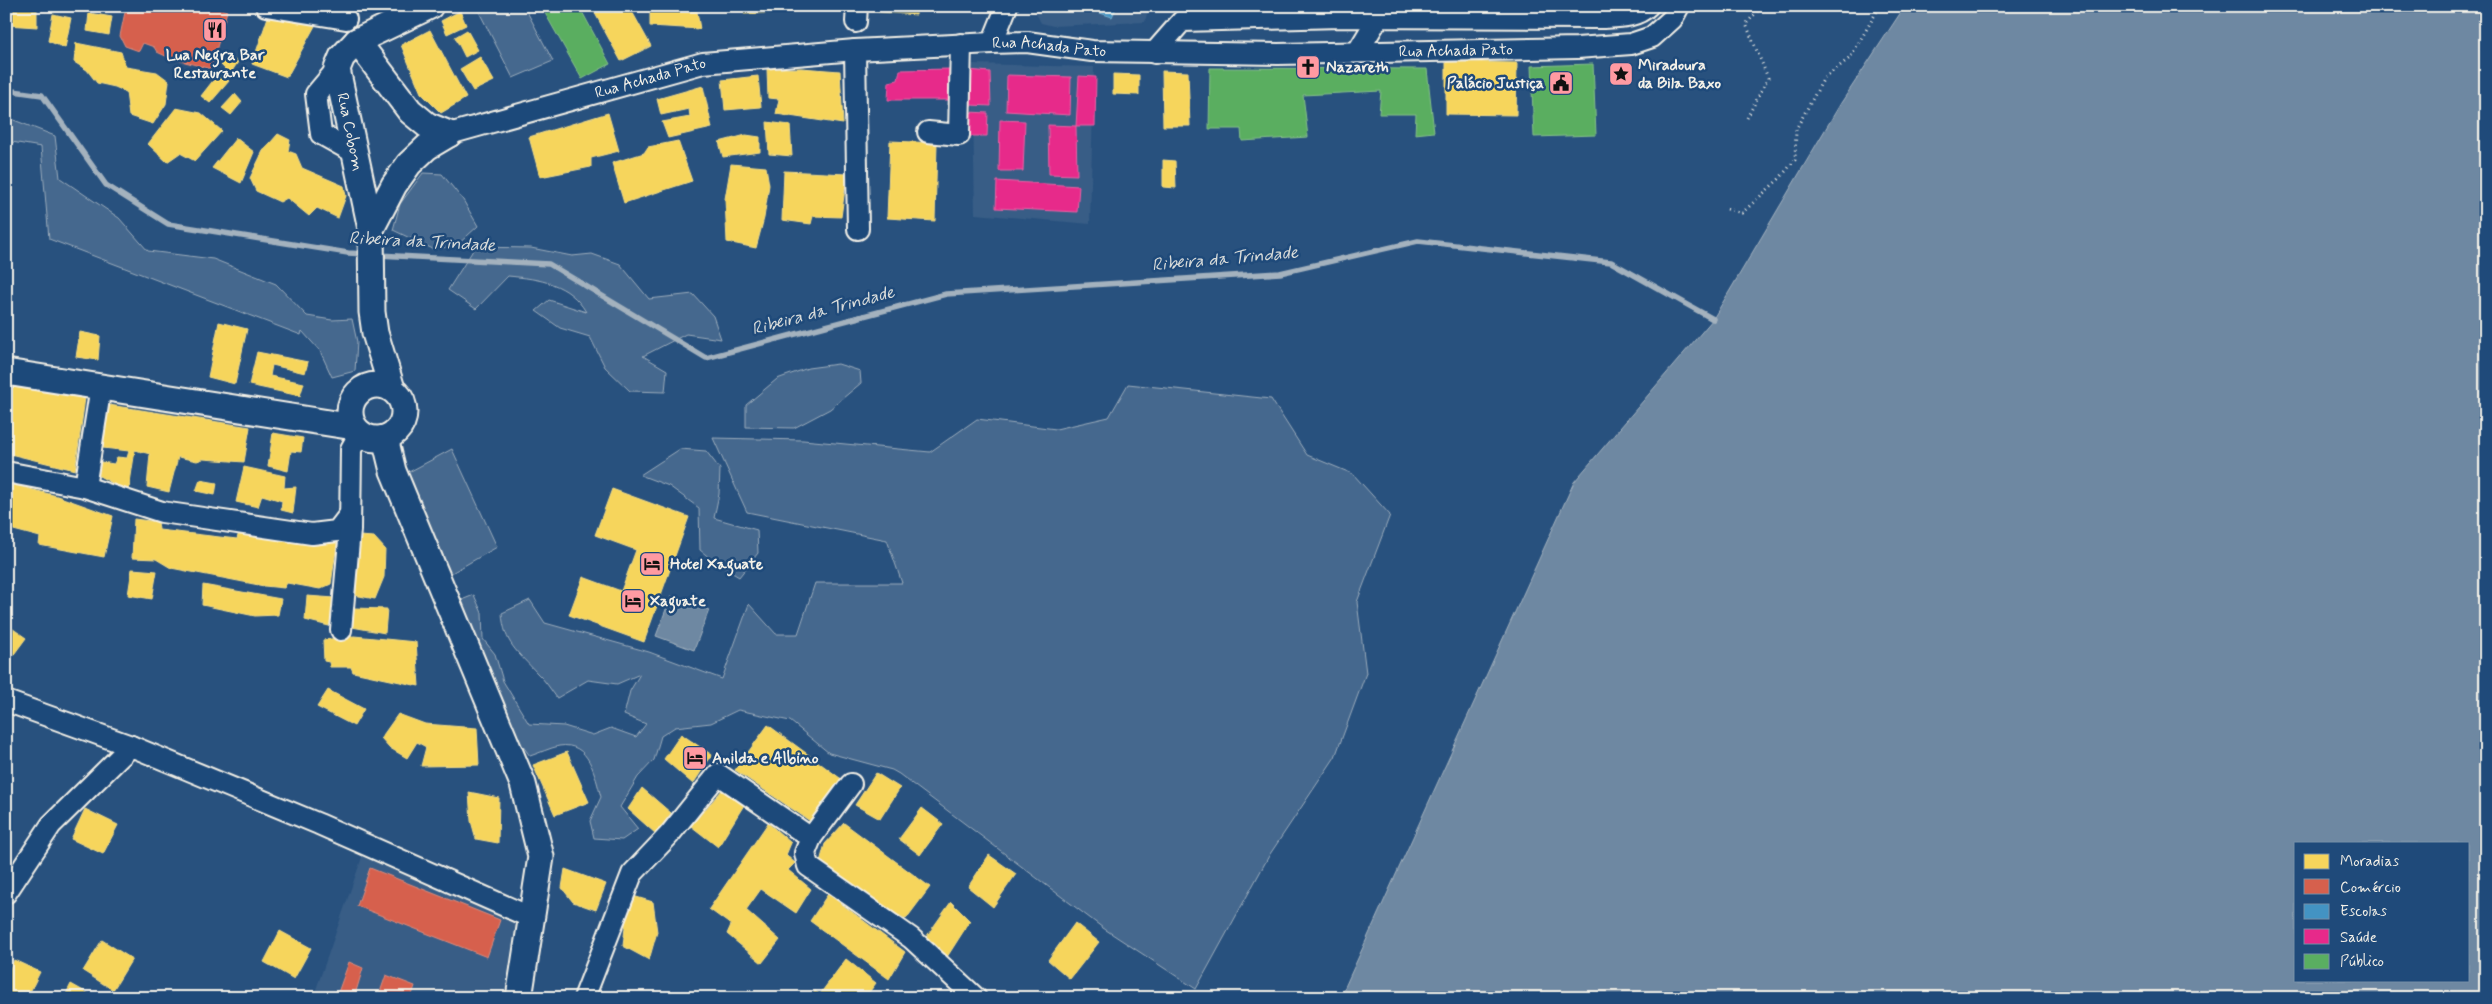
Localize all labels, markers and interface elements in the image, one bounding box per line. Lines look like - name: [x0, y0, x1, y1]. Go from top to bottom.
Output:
- restaurant icon: Lua Negra Bar Restaurante: [202, 17, 228, 43]
- street label: Rua Achada Pato: [992, 31, 1107, 62]
- street label: Rua Achada Pato: [1398, 39, 1513, 62]
- place label: Lua Negra Bar Restaurante: [166, 45, 265, 84]
- street label: Rua Achada Pato: [592, 52, 708, 103]
- church icon: Nazareth: [1295, 54, 1321, 80]
- place label: Miradoura da Bila Baxo: [1638, 55, 1721, 94]
- place label: Nazareth: [1326, 57, 1389, 78]
- place icon: Miradoura da Bila Baxo: [1608, 61, 1634, 87]
- public building icon: Palácio Justiça: [1548, 70, 1574, 96]
- place label: Palácio Justiça: [1447, 73, 1544, 94]
- street label: Rua Cobom: [331, 91, 369, 173]
- water label: Ribeira da Trindade: [348, 226, 497, 258]
- water label: Ribeira da Trindade: [1151, 241, 1300, 277]
- water label: Ribeira da Trindade: [749, 280, 898, 342]
- hotel icon: Hotel Xaguate: [639, 551, 665, 577]
- place label: Hotel Xaguate: [670, 554, 764, 577]
- hotel icon: Xaguate: [620, 588, 646, 614]
- place label: Xaguate: [650, 591, 706, 614]
- hotel icon: Anilda e Albino: [682, 745, 708, 771]
- place label: Anilda e Albino: [712, 748, 819, 769]
- legend: [2294, 842, 2470, 982]
- text: Moradias: [2340, 852, 2399, 872]
- text: Comércio: [2340, 878, 2401, 898]
- text: Escolas: [2340, 902, 2387, 922]
- text: Saúde: [2340, 928, 2377, 948]
- text: Público: [2340, 952, 2384, 972]

